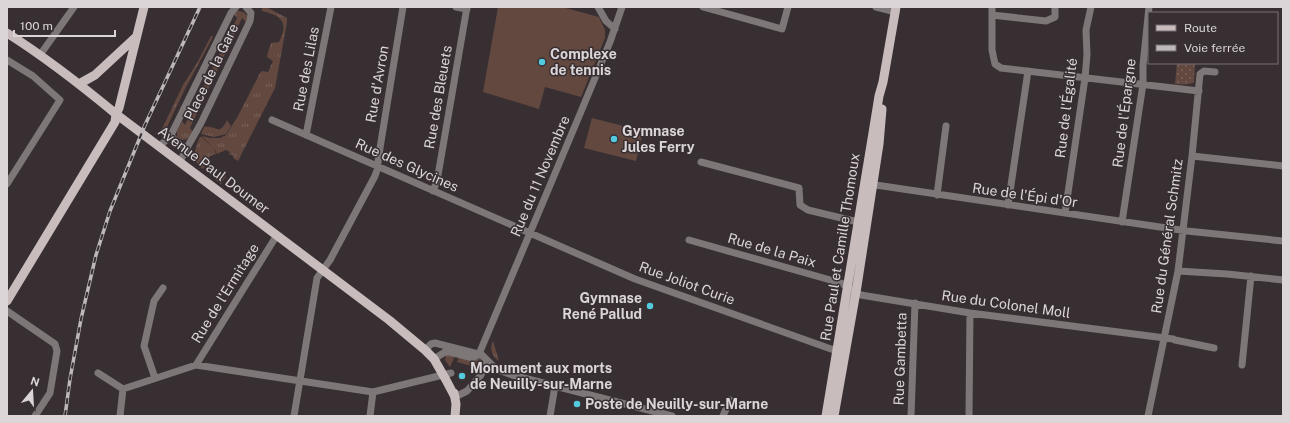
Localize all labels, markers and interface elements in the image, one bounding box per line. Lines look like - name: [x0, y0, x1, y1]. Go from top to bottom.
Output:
- scale bar: [14, 12, 115, 38]
- legend: [1148, 12, 1278, 64]
- text: 100 m: [20, 19, 53, 33]
- street label: Place de la Gare: [181, 21, 241, 123]
- text: Route: [1184, 21, 1217, 35]
- street label: Rue des Lilas: [290, 25, 322, 113]
- text: Voie ferrée: [1184, 41, 1245, 55]
- street label: Rue d'Avron: [362, 44, 392, 124]
- street label: Rue des Bleuets: [421, 44, 455, 150]
- place label: Complexe de tennis: [550, 46, 617, 78]
- marker: Complexe de tennis: [537, 57, 547, 67]
- street label: Rue de l'Égalité: [1051, 57, 1080, 159]
- street label: Rue de l'Épargne: [1108, 57, 1139, 168]
- street label: Rue du 11 Novembre: [507, 113, 573, 239]
- street label: Avenue Paul Doumer: [155, 123, 273, 217]
- place label: Gymnase Jules Ferry: [622, 123, 695, 155]
- marker: Gymnase Jules Ferry: [609, 134, 619, 144]
- street label: Rue des Glycines: [353, 135, 461, 195]
- street label: Rue Paul et Camille Thomoux: [817, 152, 863, 342]
- street label: Rue du Général Schmitz: [1148, 157, 1186, 314]
- street label: Rue de l'Épi d'Or: [971, 179, 1079, 210]
- street label: Rue de la Paix: [726, 230, 818, 270]
- street label: Rue de l'Ermitage: [188, 240, 262, 346]
- street label: Rue Joliot Curie: [637, 258, 737, 308]
- street label: Rue du Colonel Moll: [941, 287, 1071, 321]
- place label: Gymnase René Pallud: [562, 290, 642, 322]
- marker: Gymnase René Pallud: [645, 301, 655, 311]
- street label: Rue Gambetta: [890, 312, 910, 406]
- place label: Monument aux morts de Neuilly-sur-Marne: [470, 360, 612, 392]
- north arrow: [12, 371, 52, 411]
- marker: Monument aux morts de Neuilly-sur-Marne: [457, 371, 467, 381]
- text: N: [29, 374, 41, 389]
- place label: Poste de Neuilly-sur-Marne: [585, 396, 768, 412]
- marker: Poste de Neuilly-sur-Marne: [572, 399, 582, 409]

